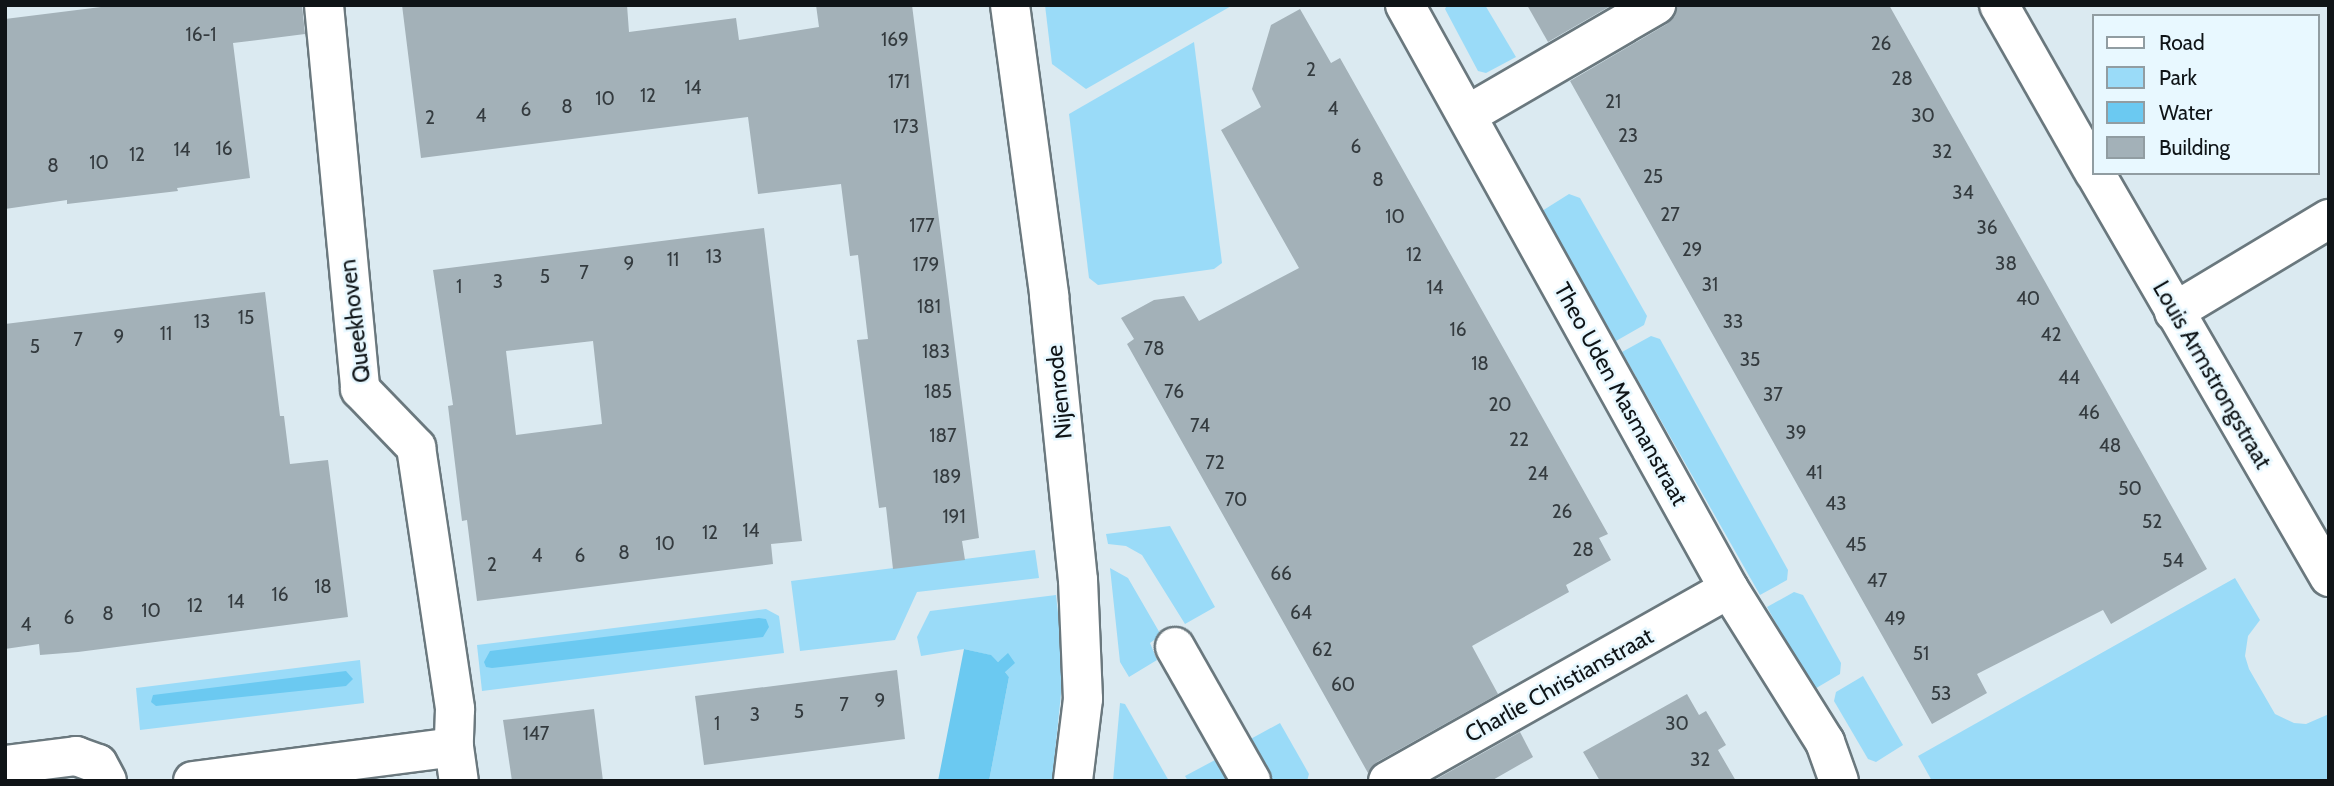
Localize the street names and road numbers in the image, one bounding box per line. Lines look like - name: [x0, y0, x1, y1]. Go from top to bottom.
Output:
- street label: Queekhoven: [334, 258, 376, 384]
- street label: Louis Armstrongstraat: [2147, 276, 2277, 474]
- street label: Theo Uden Masmanstraat: [1548, 278, 1694, 510]
- street label: Nijenrode: [1040, 344, 1078, 440]
- street label: Charlie Christianstraat: [1460, 622, 1658, 748]

